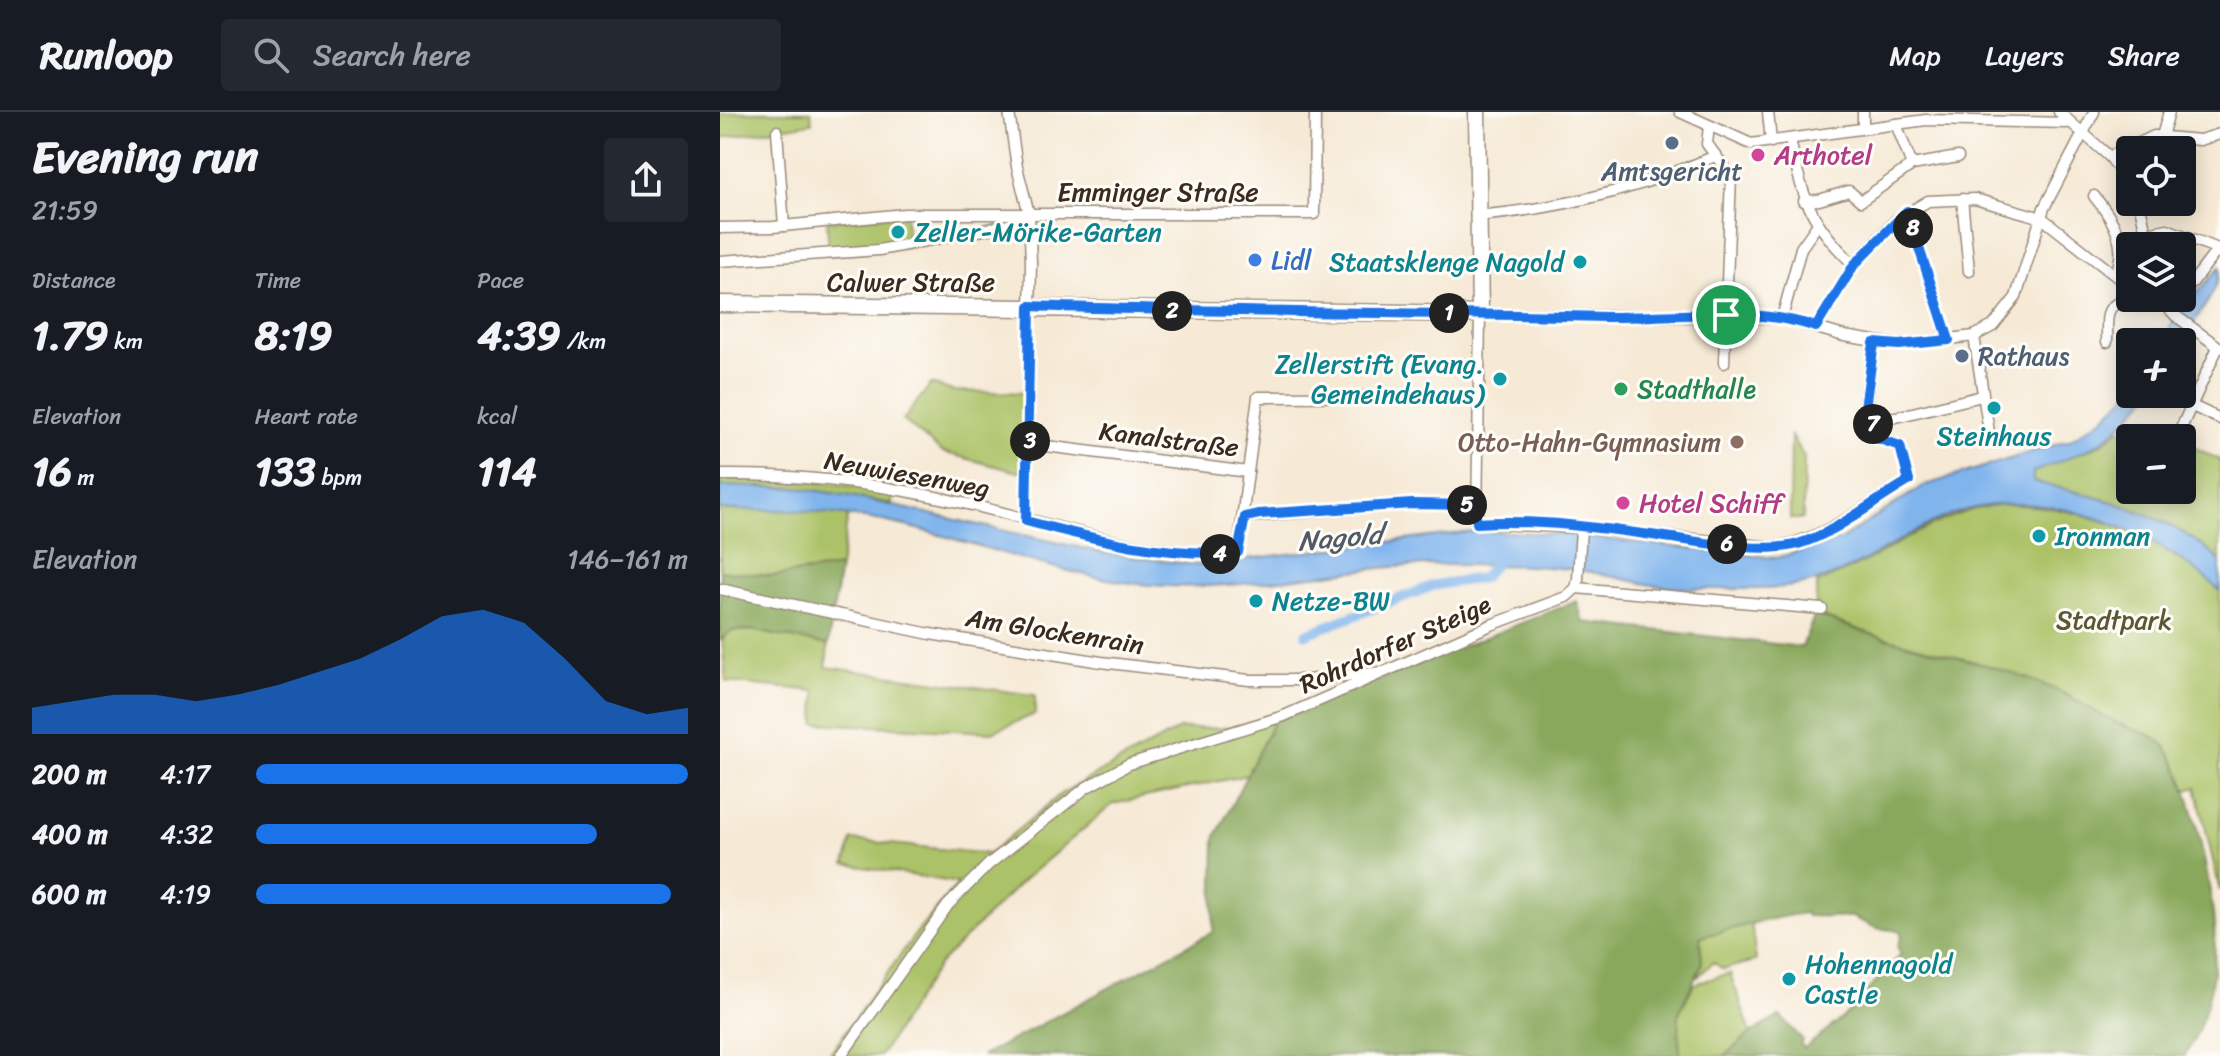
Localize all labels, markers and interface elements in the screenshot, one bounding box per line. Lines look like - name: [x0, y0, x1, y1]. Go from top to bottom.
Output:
- search box: [221, 19, 781, 91]
- text: Runloop: [40, 22, 173, 89]
- text: Search here: [313, 28, 471, 82]
- text: Map: [1889, 31, 1941, 80]
- text: Layers: [1985, 31, 2064, 80]
- text: Share: [2108, 31, 2180, 80]
- icon: search: [249, 33, 293, 77]
- text: Evening run: [32, 118, 258, 196]
- place label: Arthotel: [1773, 132, 1873, 178]
- marker: Amtsgericht: [1663, 134, 1681, 152]
- map controls: [2116, 136, 2196, 504]
- button: locate: [2116, 136, 2196, 216]
- button: share: [604, 138, 688, 222]
- marker: Arthotel: [1749, 146, 1767, 164]
- place label: Amtsgericht: [1600, 148, 1743, 194]
- street label: Emminger Straße: [1057, 169, 1259, 215]
- text: 21:59: [32, 187, 98, 233]
- pin: 8: [1893, 208, 1933, 248]
- text: 8: [1906, 208, 1920, 247]
- place label: Zeller-Mörike-Garten: [914, 209, 1162, 255]
- marker: Zeller-Mörike-Garten: [889, 223, 907, 241]
- button: layers: [2116, 232, 2196, 312]
- place label: Lidl: [1271, 237, 1312, 283]
- place label: Staatsklenge Nagold: [1329, 239, 1566, 285]
- marker: Lidl: [1246, 251, 1264, 269]
- marker: Staatsklenge Nagold: [1571, 253, 1589, 271]
- street label: Calwer Straße: [827, 259, 995, 305]
- text: Distance: [32, 261, 116, 300]
- text: Time: [255, 261, 301, 300]
- text: Pace: [477, 261, 524, 300]
- pin: [1692, 281, 1760, 349]
- pin: 2: [1152, 291, 1192, 331]
- text: 2: [1166, 291, 1178, 330]
- pin: 1: [1429, 293, 1469, 333]
- text: 1: [1444, 293, 1454, 332]
- icon: arrive: [1704, 293, 1748, 337]
- text: 1.79: [32, 300, 109, 371]
- text: 8:19: [255, 300, 333, 371]
- text: 4:39: [477, 300, 561, 371]
- text: km: [109, 322, 143, 361]
- text: /km: [561, 322, 606, 361]
- button: +: [2116, 328, 2196, 408]
- place label: Rathaus: [1978, 333, 2070, 379]
- place label: Zellerstift (Evang. Gemeindehaus): [1275, 341, 1486, 417]
- marker: Rathaus: [1953, 347, 1971, 365]
- place label: Stadthalle: [1637, 366, 1756, 412]
- marker: Zellerstift (Evang. Gemeindehaus): [1491, 370, 1509, 388]
- marker: Stadthalle: [1612, 380, 1630, 398]
- text: Elevation: [32, 397, 121, 436]
- text: Heart rate: [255, 397, 358, 436]
- text: kcal: [477, 397, 517, 436]
- marker: Steinhaus: [1985, 399, 2003, 417]
- pin: 7: [1853, 404, 1893, 444]
- text: 7: [1867, 404, 1879, 443]
- street label: Kanalstraße: [1097, 408, 1241, 470]
- place label: Steinhaus: [1937, 413, 2052, 459]
- place label: Otto-Hahn-Gymnasium: [1458, 419, 1721, 465]
- pin: 3: [1010, 421, 1050, 461]
- text: 3: [1024, 421, 1036, 460]
- button: −: [2116, 424, 2196, 504]
- marker: Otto-Hahn-Gymnasium: [1728, 433, 1746, 451]
- text: 16: [32, 436, 72, 507]
- text: 133: [255, 436, 316, 507]
- text: 114: [477, 436, 537, 507]
- street label: Neuwiesenweg: [821, 437, 993, 511]
- text: m: [72, 458, 95, 497]
- text: bpm: [316, 458, 362, 497]
- place label: Hotel Schiff: [1639, 480, 1787, 526]
- pin: 5: [1447, 485, 1487, 525]
- text: 5: [1460, 485, 1474, 524]
- marker: Hotel Schiff: [1614, 494, 1632, 512]
- water label: Nagold: [1296, 509, 1392, 566]
- place label: Ironman: [2054, 513, 2150, 559]
- pin: 6: [1707, 524, 1747, 564]
- text: 6: [1721, 524, 1733, 563]
- marker: Ironman: [2030, 527, 2048, 545]
- pin: 4: [1200, 534, 1240, 574]
- text: 4: [1213, 534, 1227, 573]
- text: Elevation: [32, 536, 137, 582]
- text: 146–161 m: [567, 536, 688, 582]
- place label: Netze-BW: [1272, 578, 1390, 624]
- street label: Rohrdorfer Steige: [1292, 581, 1499, 707]
- marker: Netze-BW: [1247, 592, 1265, 610]
- street label: Am Glockenrain: [962, 594, 1147, 668]
- park label: Stadtpark: [2056, 597, 2172, 643]
- text: 200 m: [32, 751, 107, 797]
- text: 4:17: [160, 751, 210, 797]
- text: 400 m: [32, 811, 108, 857]
- text: 4:32: [160, 811, 213, 857]
- text: 600 m: [32, 871, 106, 917]
- text: 4:19: [160, 871, 211, 917]
- place label: Hohennagold Castle: [1805, 941, 1955, 1017]
- marker: Hohennagold Castle: [1780, 970, 1798, 988]

